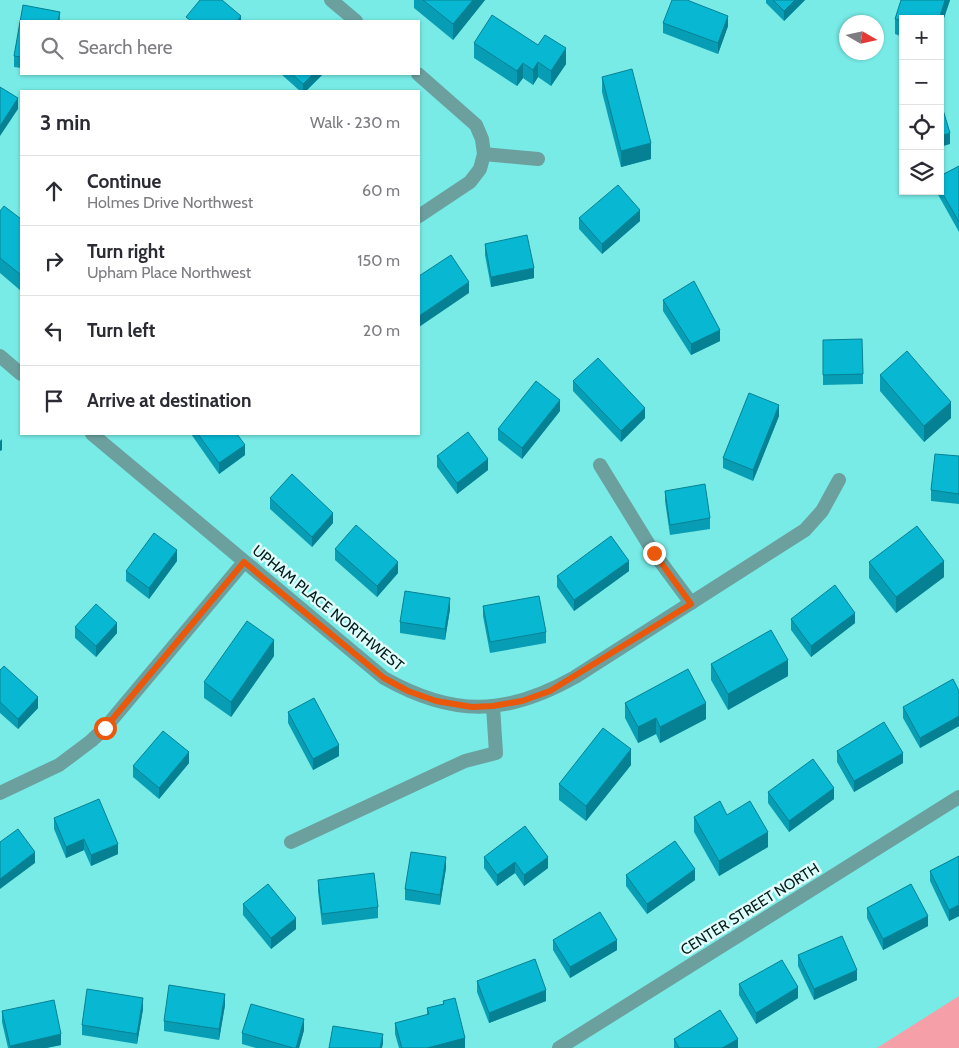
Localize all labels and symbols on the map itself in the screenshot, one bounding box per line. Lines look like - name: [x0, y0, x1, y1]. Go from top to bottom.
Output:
- north arrow: [839, 15, 884, 60]
- street label: UPHAM PLACE NORTHWEST: [249, 541, 407, 675]
- route end: [643, 542, 666, 565]
- route start: [94, 717, 117, 740]
- street label: CENTER STREET NORTH: [677, 859, 823, 959]

